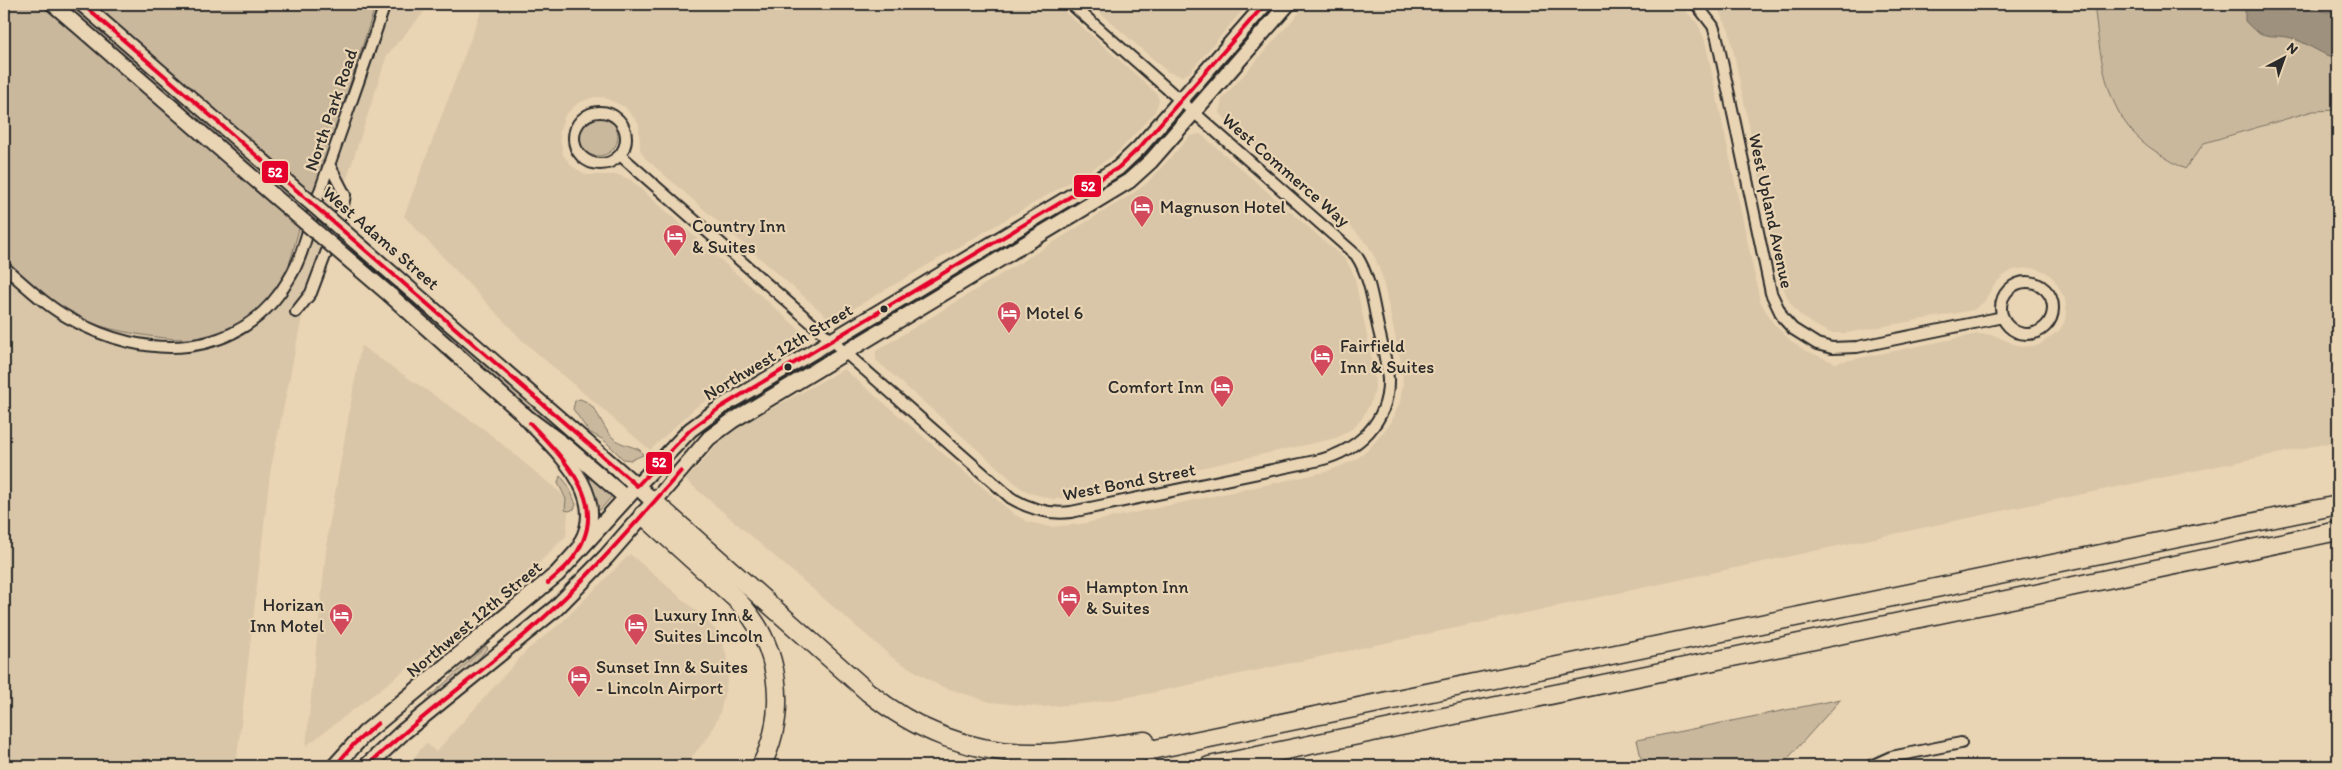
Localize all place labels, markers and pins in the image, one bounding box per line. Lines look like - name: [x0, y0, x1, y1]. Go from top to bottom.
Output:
- hotel icon: Magnuson Hotel: [1129, 194, 1155, 228]
- place label: Magnuson Hotel: [1160, 196, 1286, 218]
- place label: Country Inn & Suites: [692, 215, 786, 258]
- hotel icon: Country Inn & Suites: [662, 223, 688, 257]
- hotel icon: Motel 6: [996, 300, 1022, 334]
- place label: Motel 6: [1026, 302, 1083, 324]
- unlabelled marker: [879, 304, 889, 314]
- place label: Fairfield Inn & Suites: [1340, 335, 1434, 378]
- hotel icon: Fairfield Inn & Suites: [1309, 343, 1335, 377]
- unlabelled marker: [783, 362, 793, 372]
- hotel icon: Comfort Inn: [1209, 374, 1235, 408]
- place label: Comfort Inn: [1108, 376, 1204, 398]
- place label: Hampton Inn & Suites: [1086, 576, 1189, 619]
- hotel icon: Hampton Inn & Suites: [1056, 584, 1082, 618]
- place label: Horizan Inn Motel: [250, 594, 324, 637]
- hotel icon: Horizan Inn Motel: [328, 602, 354, 636]
- place label: Luxury Inn & Suites Lincoln: [654, 604, 763, 647]
- hotel icon: Luxury Inn & Suites Lincoln: [623, 612, 649, 646]
- place label: Sunset Inn & Suites - Lincoln Airport: [596, 656, 748, 699]
- hotel icon: Sunset Inn & Suites - Lincoln Airport: [566, 664, 592, 698]

